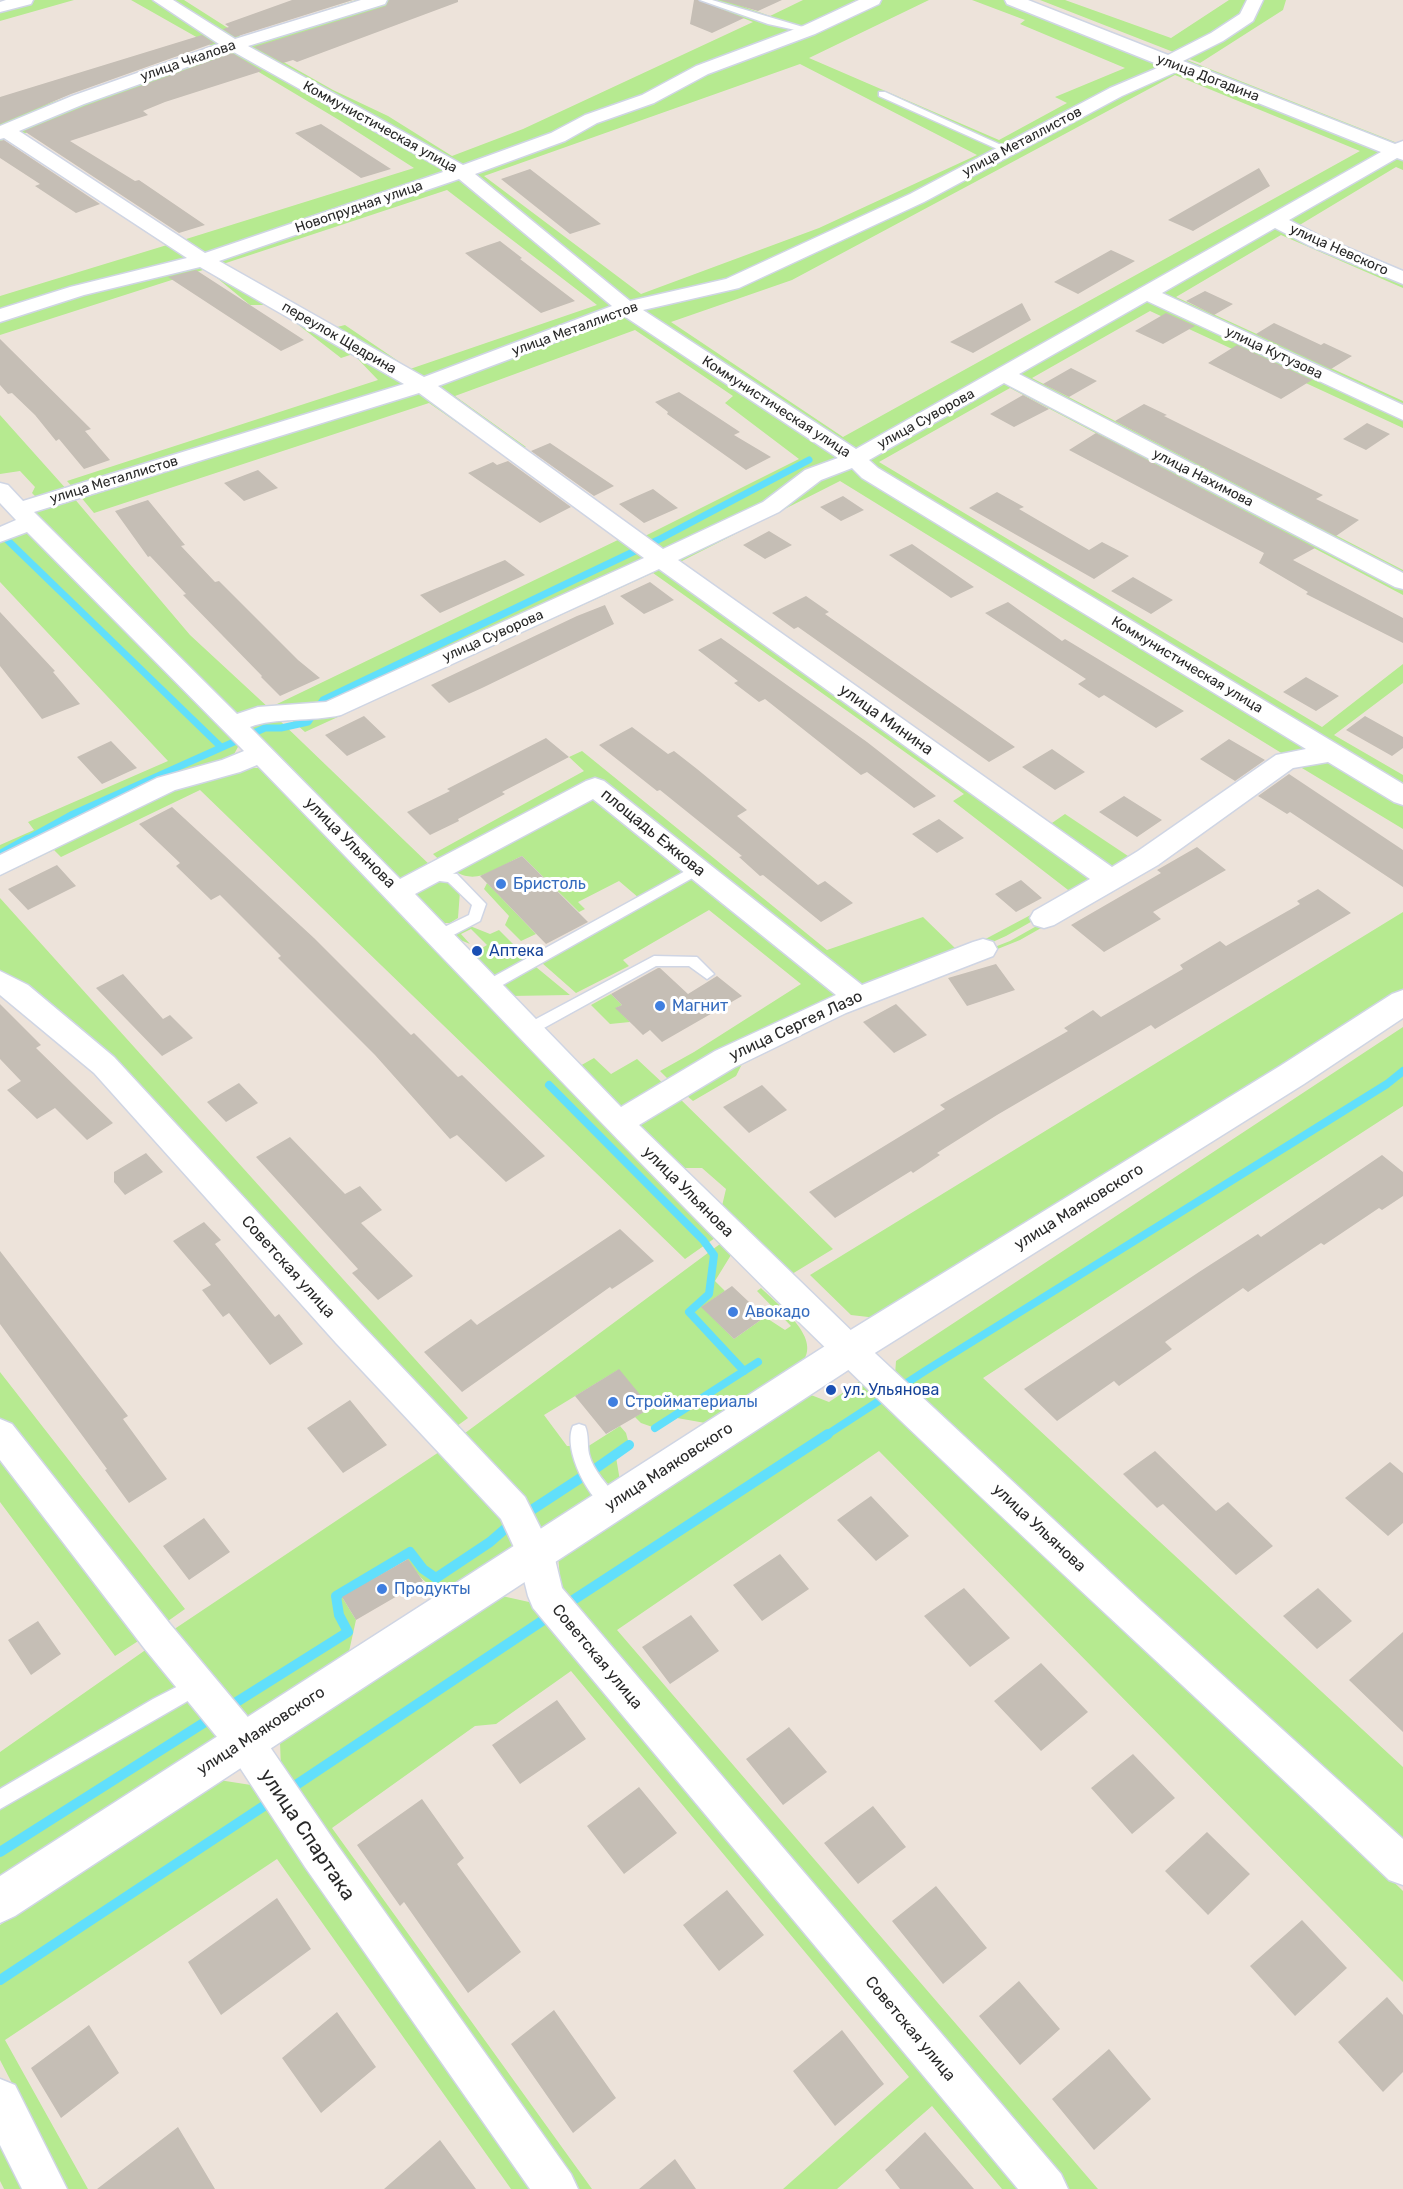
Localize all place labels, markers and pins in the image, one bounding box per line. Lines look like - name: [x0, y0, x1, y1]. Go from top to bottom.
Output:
- place label: Бристоль: [513, 874, 586, 894]
- marker: Бристоль: [494, 877, 508, 891]
- place label: Аптека: [489, 941, 544, 961]
- marker: Аптека: [470, 944, 484, 958]
- place label: Магнит: [672, 996, 728, 1016]
- marker: Магнит: [653, 999, 667, 1013]
- place label: Авокадо: [745, 1302, 810, 1322]
- marker: Авокадо: [726, 1305, 740, 1319]
- place label: ул. Ульянова: [843, 1380, 939, 1400]
- marker: ул. Ульянова: [824, 1383, 838, 1397]
- place label: Стройматериалы: [625, 1392, 758, 1412]
- marker: Стройматериалы: [606, 1395, 620, 1409]
- place label: Продукты: [394, 1579, 471, 1599]
- marker: Продукты: [375, 1582, 389, 1596]

